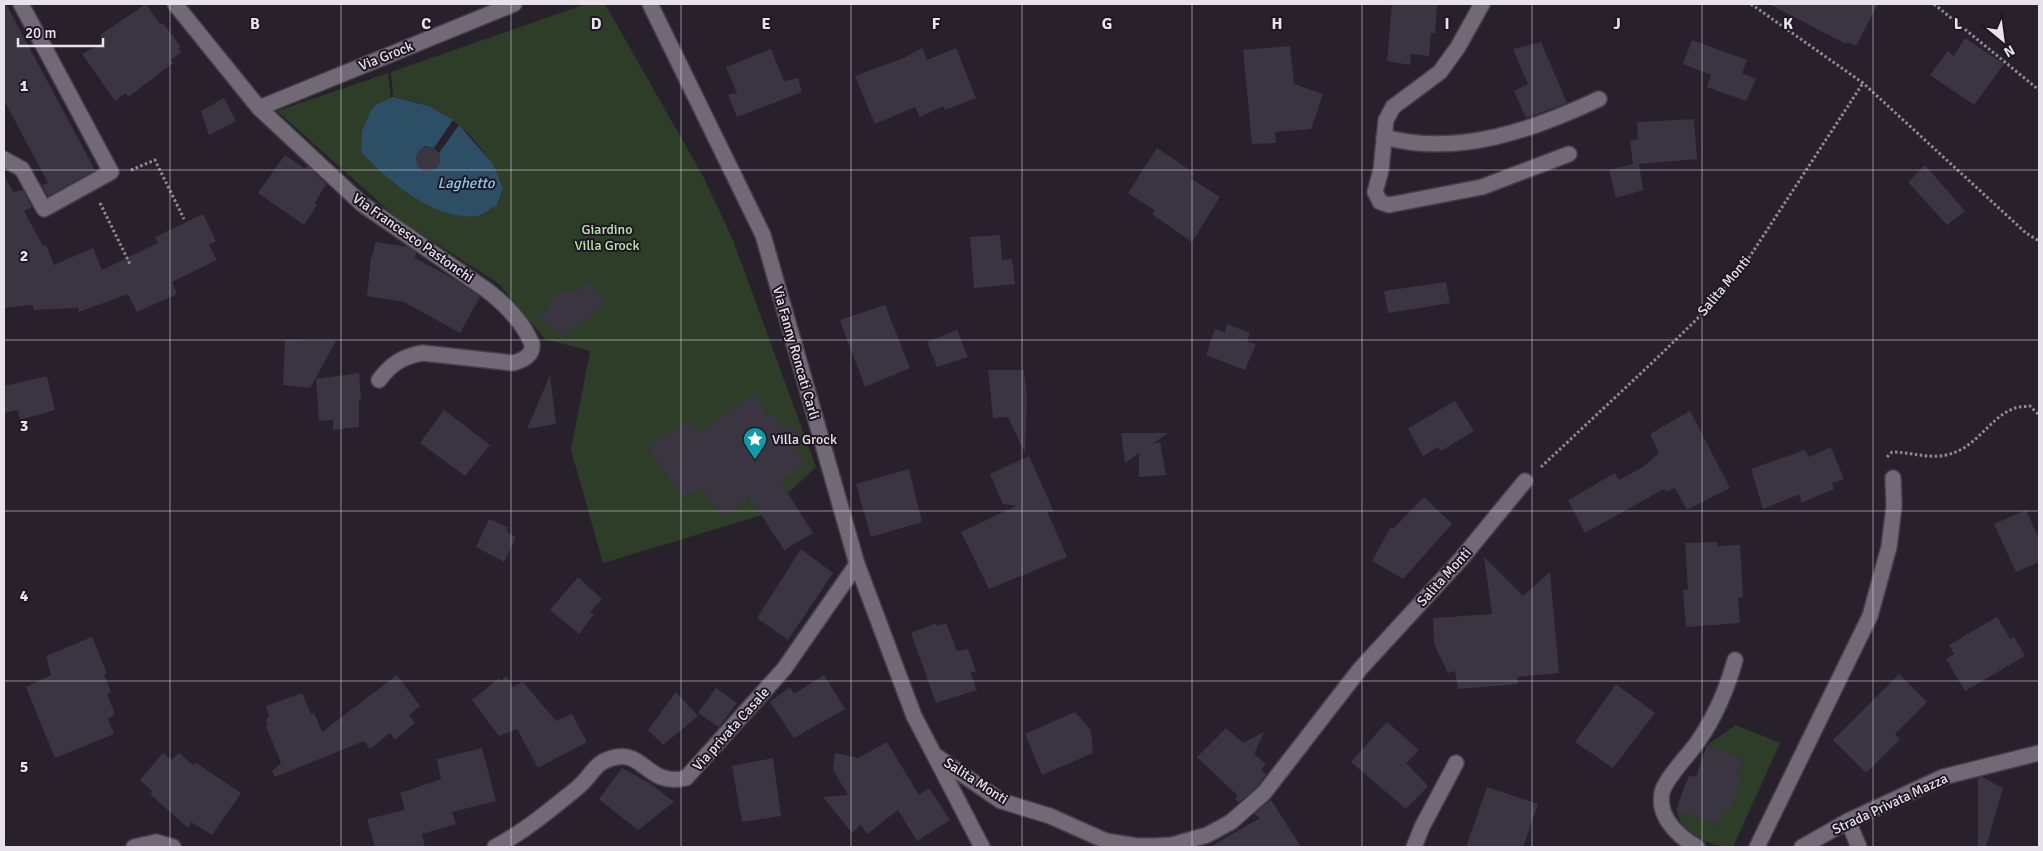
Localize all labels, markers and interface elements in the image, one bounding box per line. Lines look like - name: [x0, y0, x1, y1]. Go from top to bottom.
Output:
- text: B: [250, 14, 260, 34]
- text: C: [421, 14, 431, 34]
- text: D: [591, 14, 602, 34]
- text: E: [761, 14, 771, 34]
- text: F: [932, 14, 941, 34]
- text: G: [1102, 14, 1112, 34]
- text: H: [1272, 14, 1282, 34]
- text: I: [1444, 14, 1450, 34]
- text: J: [1613, 14, 1621, 34]
- text: K: [1783, 14, 1793, 34]
- text: L: [1954, 14, 1963, 34]
- scale bar: [18, 15, 102, 47]
- north arrow: [1978, 15, 2028, 65]
- text: 20 m: [25, 24, 56, 42]
- street label: Via Grock: [356, 37, 416, 75]
- text: N: [2001, 41, 2017, 61]
- text: 1: [20, 76, 29, 96]
- water label: Laghetto: [438, 174, 496, 192]
- street label: Via Francesco Pastonchi: [349, 190, 477, 286]
- park label: Giardino Villa Grock: [575, 221, 639, 254]
- text: 2: [20, 246, 28, 266]
- street label: Salita Monti: [1694, 253, 1754, 319]
- street label: Via Fanny Roncati Carli: [769, 285, 823, 421]
- text: 3: [20, 416, 28, 436]
- place icon: Villa Grock: [742, 426, 768, 460]
- place label: Villa Grock: [772, 431, 837, 448]
- street label: Salita Monti: [1413, 544, 1475, 610]
- text: 4: [20, 586, 29, 606]
- street label: Via privata Casale: [689, 684, 773, 774]
- street label: Salita Monti: [941, 754, 1011, 808]
- text: 5: [20, 757, 28, 777]
- street label: Strada Privata Mazza: [1830, 770, 1950, 838]

